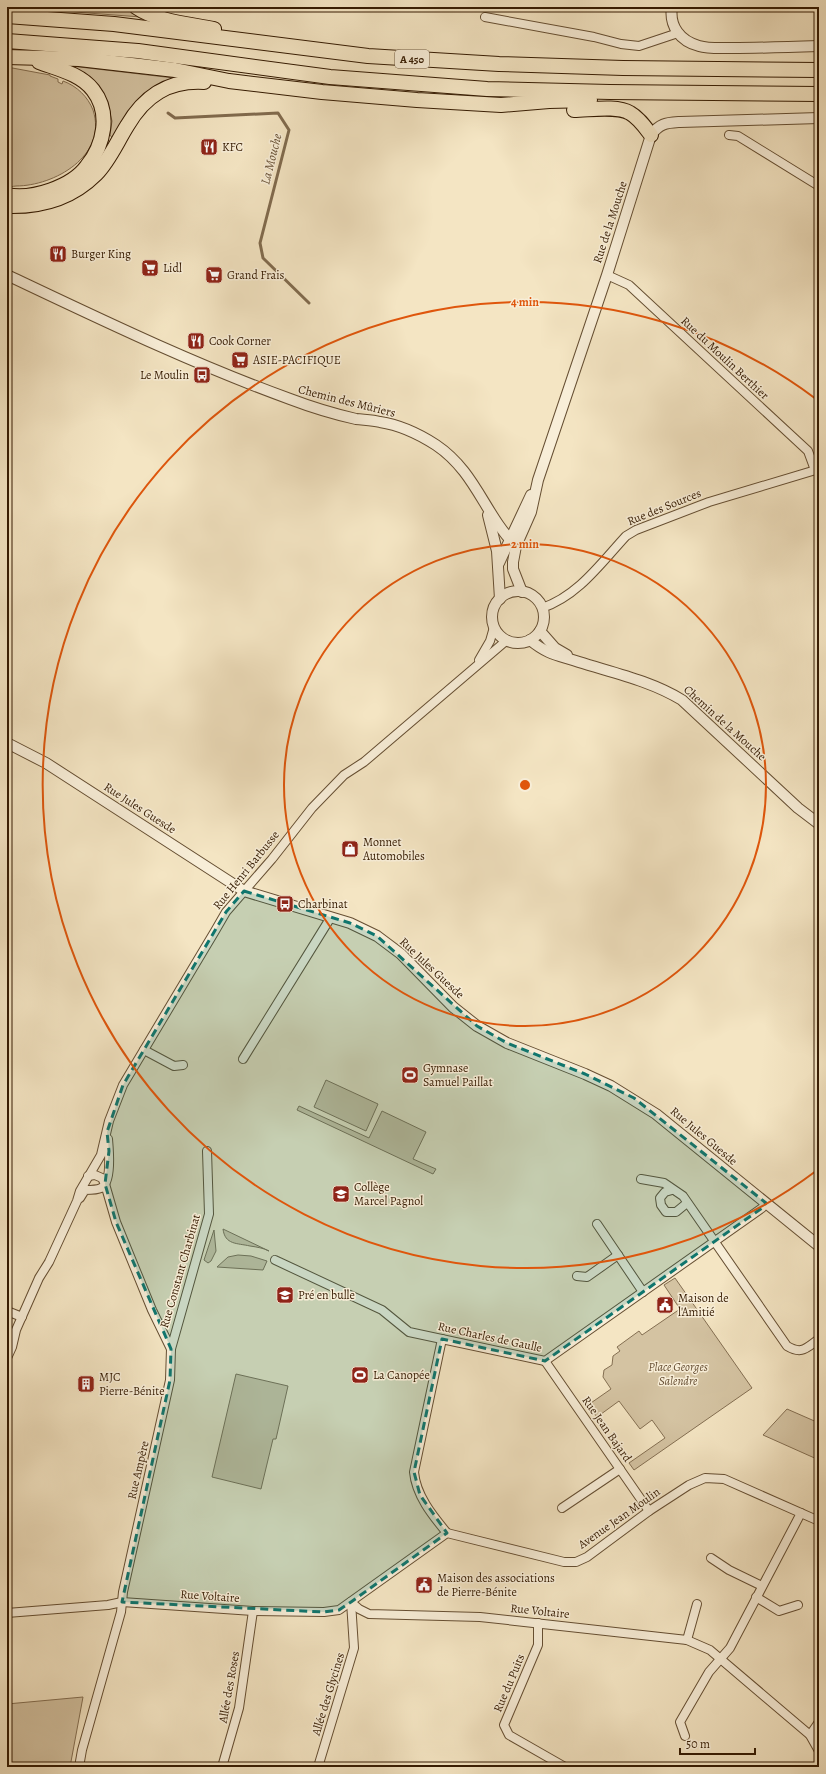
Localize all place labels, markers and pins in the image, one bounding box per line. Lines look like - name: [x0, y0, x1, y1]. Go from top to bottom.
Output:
- restaurant icon: KFC: [199, 137, 219, 157]
- place label: KFC: [222, 139, 243, 155]
- restaurant icon: Burger King: [48, 244, 68, 264]
- place label: Burger King: [71, 246, 131, 262]
- supermarket icon: Lidl: [140, 258, 160, 278]
- place label: Lidl: [163, 260, 182, 276]
- supermarket icon: Grand Frais: [204, 265, 224, 285]
- place label: Grand Frais: [227, 267, 285, 283]
- restaurant icon: Cook Corner: [186, 331, 206, 351]
- place label: Cook Corner: [209, 333, 271, 349]
- supermarket icon: ASIE-PACIFIQUE: [230, 350, 250, 370]
- place label: ASIE-PACIFIQUE: [252, 352, 341, 368]
- bus stop icon: Le Moulin: [192, 365, 212, 385]
- place label: Le Moulin: [140, 367, 189, 383]
- centre of rings: [518, 778, 532, 792]
- place label: Monnet Automobiles: [362, 834, 425, 864]
- shop icon: Monnet Automobiles: [340, 839, 360, 859]
- bus stop icon: Charbinat: [275, 894, 295, 914]
- place label: Charbinat: [298, 896, 348, 912]
- place label: Gymnase Samuel Paillat: [423, 1060, 493, 1090]
- sports icon: Gymnase Samuel Paillat: [400, 1065, 420, 1085]
- place label: Collège Marcel Pagnol: [354, 1179, 423, 1209]
- school or university icon: Collège Marcel Pagnol: [331, 1184, 351, 1204]
- school or university icon: Pré en bulle: [275, 1285, 295, 1305]
- place label: Pré en bulle: [298, 1287, 355, 1303]
- place label: Maison de l'Amitié: [678, 1290, 729, 1320]
- public building icon: Maison de l'Amitié: [655, 1295, 675, 1315]
- sports icon: La Canopée: [350, 1365, 370, 1385]
- place label: La Canopée: [373, 1367, 430, 1383]
- place label: MJC Pierre-Bénite: [99, 1369, 165, 1399]
- building icon: MJC Pierre-Bénite: [76, 1374, 96, 1394]
- place label: Maison des associations de Pierre-Bénite: [437, 1570, 555, 1600]
- public building icon: Maison des associations de Pierre-Bénite: [414, 1575, 434, 1595]

